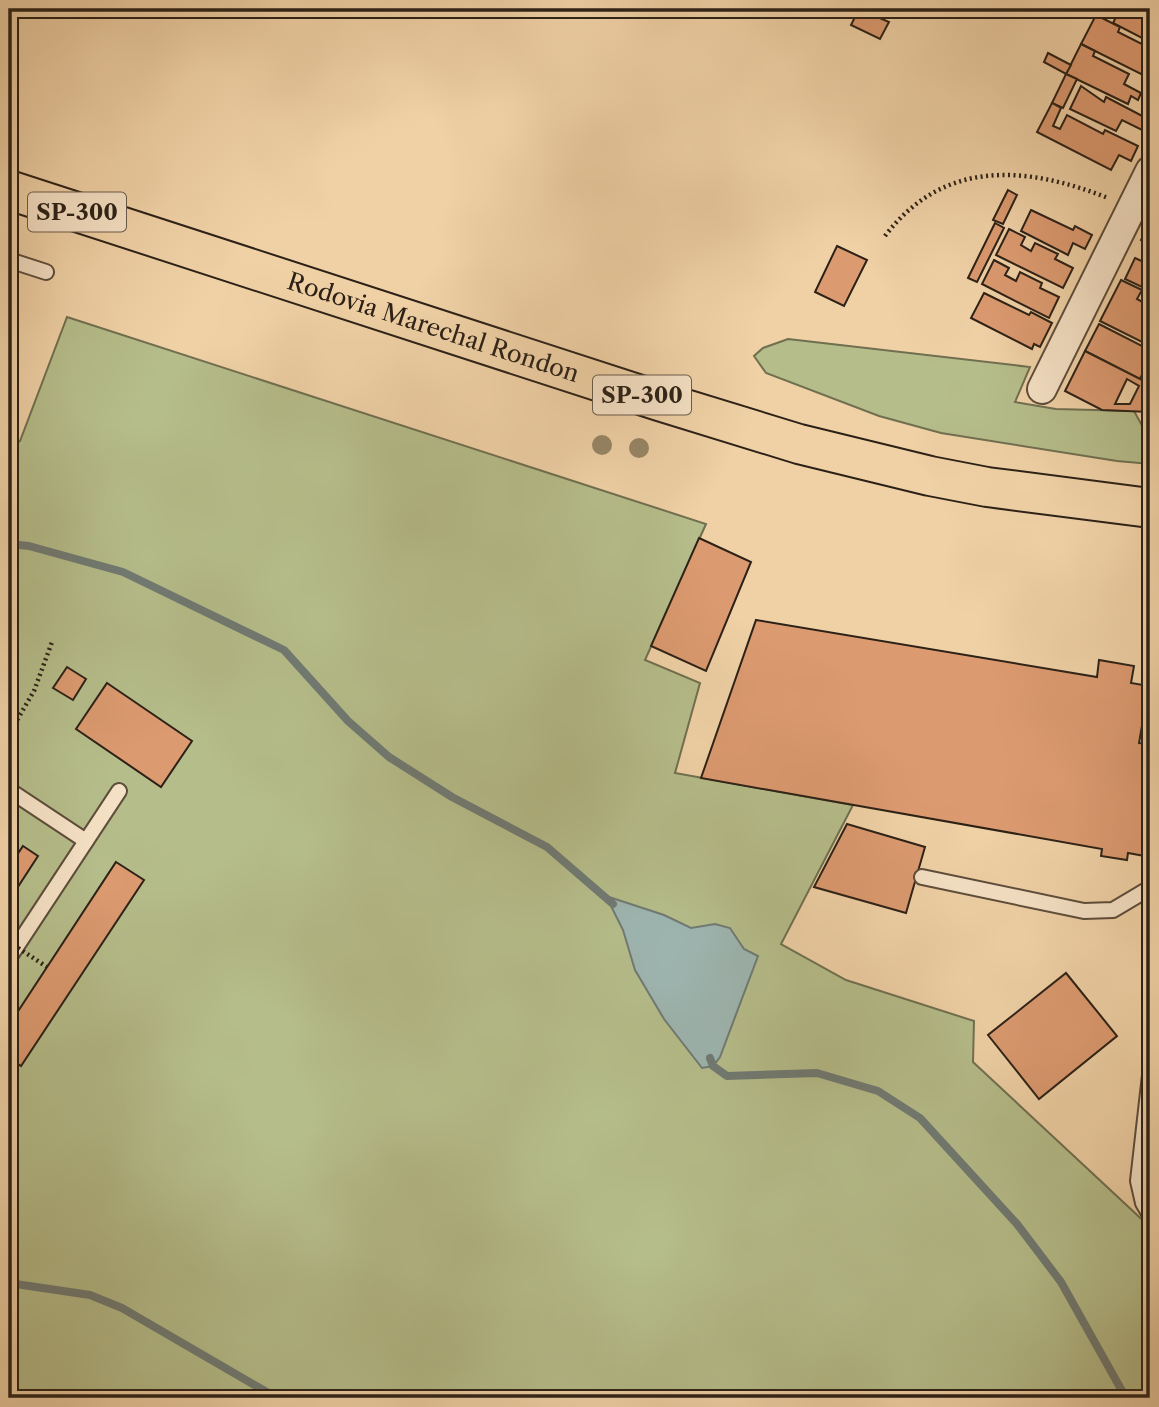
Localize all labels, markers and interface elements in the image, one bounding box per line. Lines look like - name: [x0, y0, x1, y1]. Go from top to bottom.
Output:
- road number: SP-300: [28, 192, 126, 232]
- street label: Rodovia Marechal Rondon: [284, 266, 583, 388]
- road number: SP-300: [593, 376, 691, 414]

